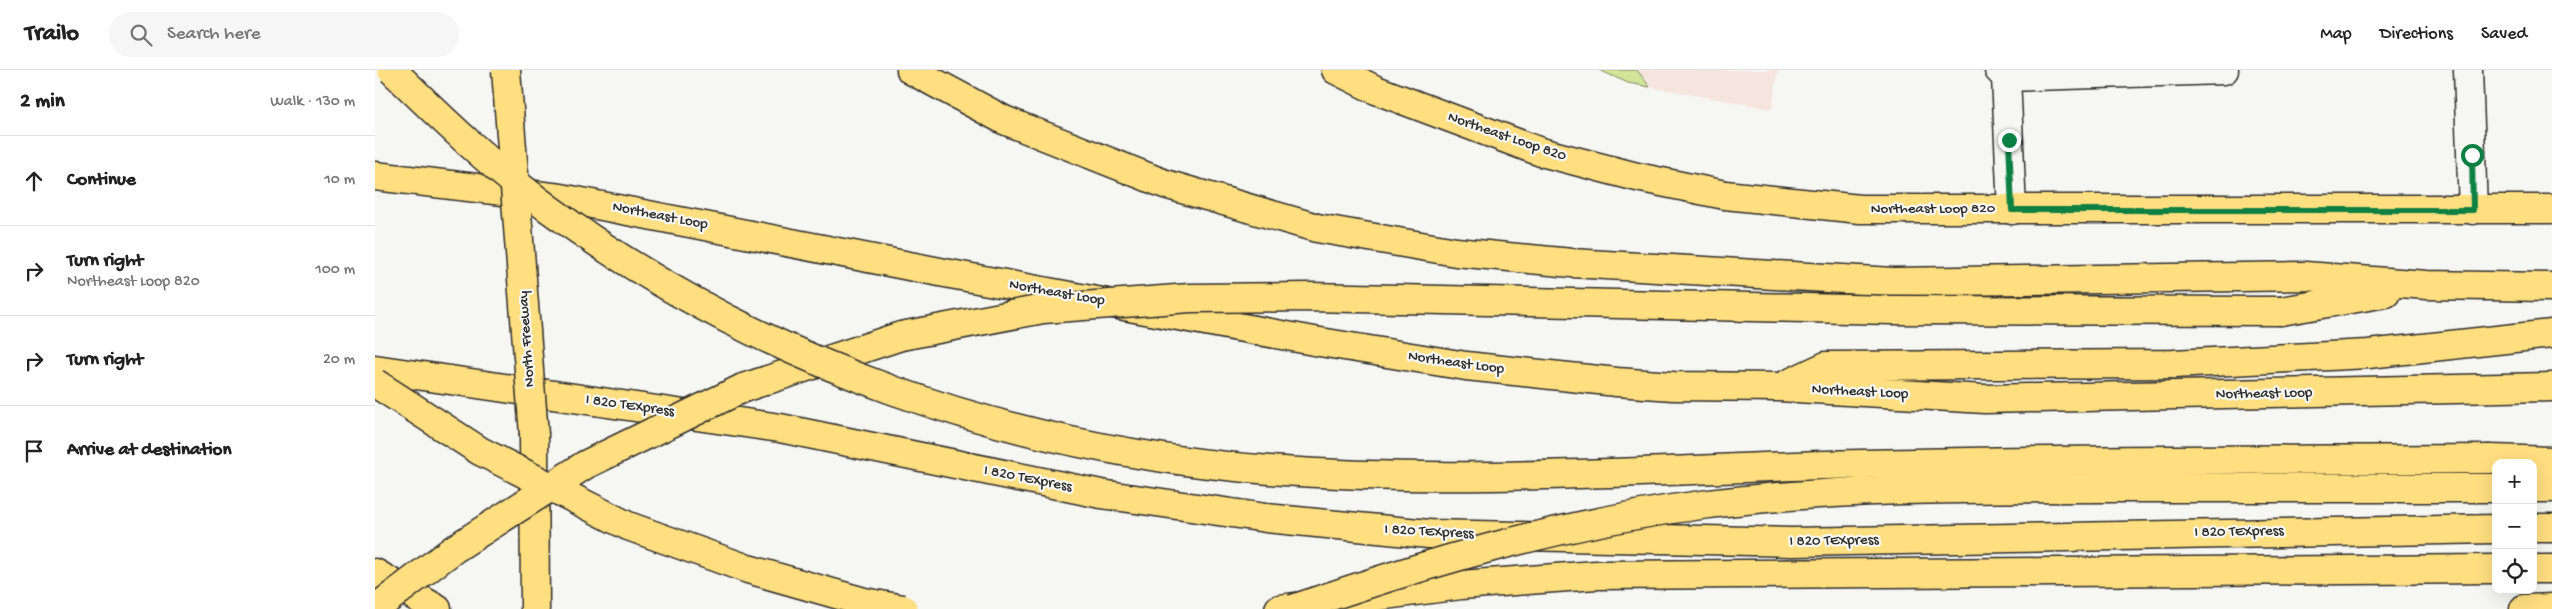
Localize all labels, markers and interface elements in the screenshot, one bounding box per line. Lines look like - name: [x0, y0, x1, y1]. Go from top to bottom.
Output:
- search box: [109, 12, 459, 57]
- text: Trailo: [25, 20, 79, 49]
- icon: search: [127, 21, 155, 49]
- text: Search here: [167, 23, 261, 46]
- text: Map: [2320, 24, 2352, 45]
- text: Directions: [2380, 24, 2453, 45]
- text: Saved: [2481, 24, 2527, 45]
- text: 2 min: [20, 90, 65, 115]
- text: Walk · 130 m: [270, 93, 355, 112]
- street label: Northeast Loop 820: [1445, 108, 1569, 166]
- route end: [1998, 129, 2021, 152]
- route start: [2461, 144, 2484, 167]
- icon: ahead: [20, 167, 48, 195]
- text: Continue: [67, 169, 136, 192]
- text: 10 m: [324, 171, 355, 190]
- street label: Northeast Loop: [611, 198, 710, 234]
- street label: Northeast Loop 820: [1871, 200, 1996, 218]
- text: Turn right: [67, 250, 143, 273]
- icon: right: [20, 257, 48, 285]
- text: 100 m: [315, 261, 355, 280]
- text: Northeast Loop 820: [67, 273, 200, 292]
- street label: Northeast Loop: [1008, 276, 1107, 310]
- street label: North Freeway: [515, 290, 539, 388]
- icon: right: [20, 347, 48, 375]
- street label: Northeast Loop: [1407, 347, 1506, 379]
- text: Turn right: [67, 349, 143, 372]
- text: 20 m: [323, 351, 355, 370]
- street label: Northeast Loop: [1811, 380, 1909, 404]
- street label: Northeast Loop: [2215, 384, 2313, 404]
- street label: I 820 TEXpress: [585, 391, 676, 421]
- icon: arrive: [20, 437, 48, 465]
- text: Arrive at destination: [67, 439, 231, 462]
- map controls: [2492, 459, 2537, 594]
- button: +: [2492, 459, 2537, 504]
- street label: I 820 TEXpress: [982, 462, 1074, 496]
- button: −: [2492, 504, 2537, 549]
- street label: I 820 TEXpress: [1384, 521, 1475, 543]
- street label: I 820 TEXpress: [2194, 522, 2284, 542]
- street label: I 820 TEXpress: [1789, 531, 1879, 551]
- button: locate: [2492, 549, 2537, 594]

